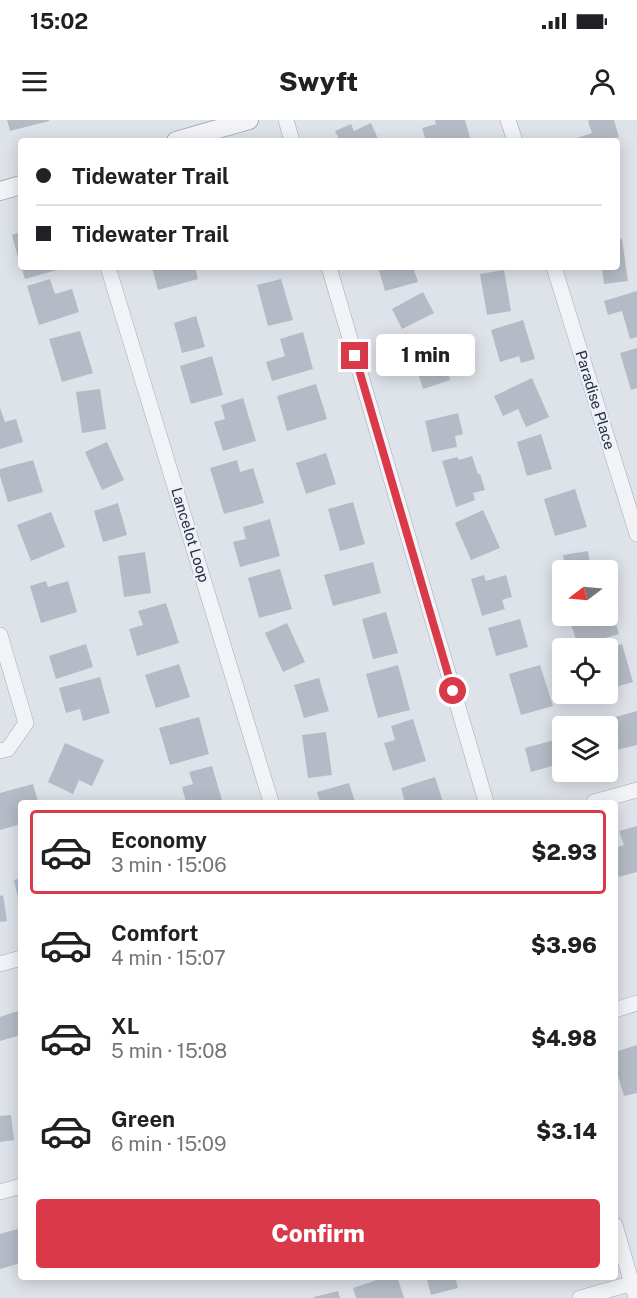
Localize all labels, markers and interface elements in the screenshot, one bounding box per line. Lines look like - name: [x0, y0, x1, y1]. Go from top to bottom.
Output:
- text: 15:02: [30, 8, 88, 34]
- icon: menu: [18, 65, 51, 98]
- text: Swyft: [279, 65, 358, 97]
- icon: person: [586, 65, 619, 98]
- text: Tidewater Trail: [72, 163, 229, 189]
- text: Tidewater Trail: [72, 221, 229, 247]
- callout: 1 min: [376, 335, 475, 377]
- route end: [341, 342, 368, 369]
- text: 1 min: [401, 343, 450, 367]
- street label: Paradise Place: [572, 348, 619, 452]
- street label: Lancelot Loop: [168, 486, 213, 584]
- north arrow: [552, 560, 618, 626]
- map controls: [552, 560, 618, 782]
- button: locate: [552, 638, 618, 704]
- route start: [439, 677, 466, 704]
- button: layers: [552, 716, 618, 782]
- icon: car: [39, 825, 93, 879]
- text: Economy: [111, 827, 207, 853]
- text: $2.93: [531, 839, 597, 865]
- text: 3 min · 15:06: [111, 853, 227, 877]
- icon: car: [39, 918, 93, 972]
- text: Comfort: [111, 920, 198, 946]
- text: $3.96: [531, 932, 597, 958]
- text: 4 min · 15:07: [111, 946, 226, 970]
- icon: car: [39, 1011, 93, 1065]
- text: XL: [111, 1013, 139, 1039]
- text: $4.98: [531, 1025, 597, 1051]
- text: 5 min · 15:08: [111, 1039, 227, 1063]
- icon: car: [39, 1104, 93, 1158]
- text: Green: [111, 1106, 175, 1132]
- text: $3.14: [536, 1118, 597, 1144]
- text: 6 min · 15:09: [111, 1132, 226, 1156]
- button: Confirm: [36, 1199, 600, 1268]

